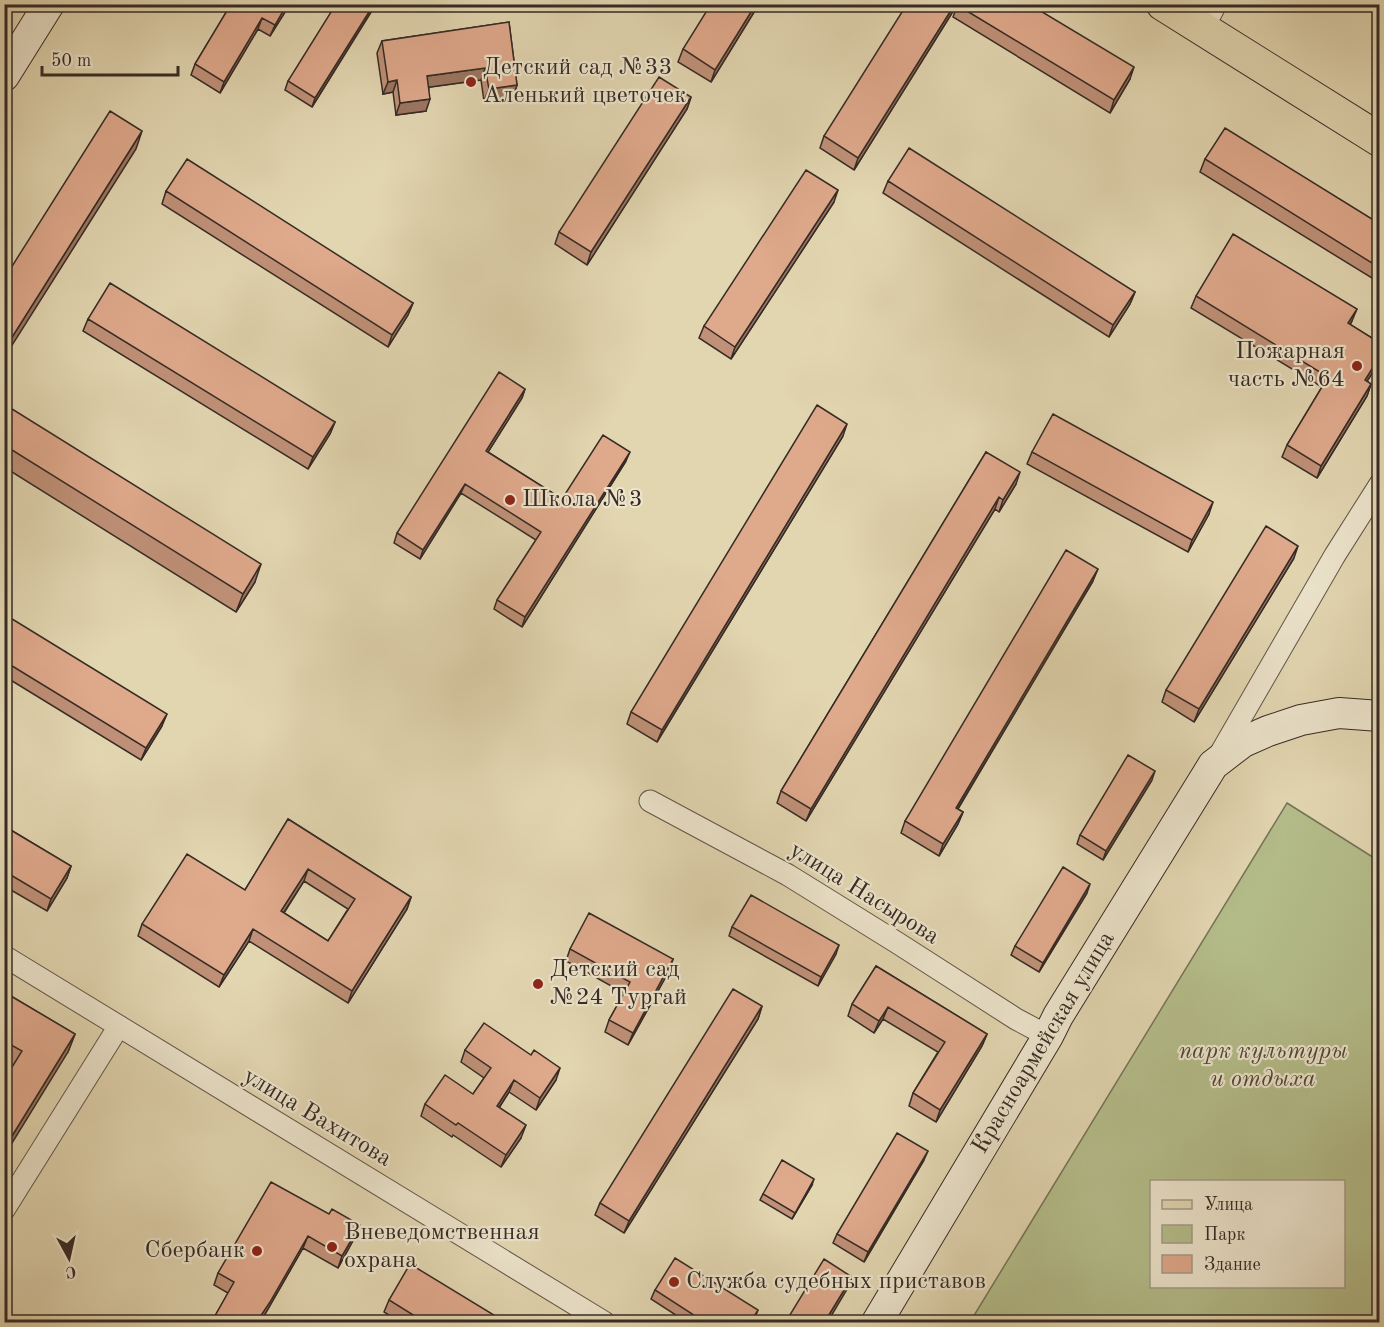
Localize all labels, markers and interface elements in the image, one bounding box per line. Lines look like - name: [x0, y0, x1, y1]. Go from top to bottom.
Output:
- scale bar: [42, 39, 178, 77]
- text: 50 m: [51, 52, 91, 70]
- place label: Детский сад №33 Аленький цветочек: [483, 56, 686, 108]
- marker: Детский сад №33 Аленький цветочек: [464, 75, 478, 89]
- place label: Пожарная часть №64: [1228, 340, 1345, 392]
- marker: Пожарная часть №64: [1350, 359, 1364, 373]
- place label: Школа №3: [522, 488, 643, 512]
- marker: Школа №3: [503, 493, 517, 507]
- street label: улица Насырова: [785, 838, 943, 950]
- street label: Красноармейская улица: [968, 928, 1120, 1158]
- place label: Детский сад №24 Тургай: [550, 958, 687, 1010]
- marker: Детский сад №24 Тургай: [531, 977, 545, 991]
- park label: парк культуры и отдыха: [1178, 1040, 1348, 1092]
- street label: улица Вахитова: [239, 1064, 396, 1172]
- legend: [1150, 1180, 1345, 1288]
- text: Улица: [1204, 1196, 1253, 1214]
- place label: Вневедомственная охрана: [344, 1221, 540, 1273]
- text: Парк: [1204, 1226, 1245, 1244]
- north arrow: [39, 1228, 99, 1288]
- place label: Сбербанк: [145, 1239, 245, 1263]
- marker: Вневедомственная охрана: [325, 1240, 339, 1254]
- marker: Сбербанк: [250, 1244, 264, 1258]
- text: Здание: [1204, 1256, 1261, 1274]
- text: С: [64, 1262, 77, 1280]
- place label: Служба судебных приставов: [686, 1270, 986, 1294]
- marker: Служба судебных приставов: [667, 1275, 681, 1289]

